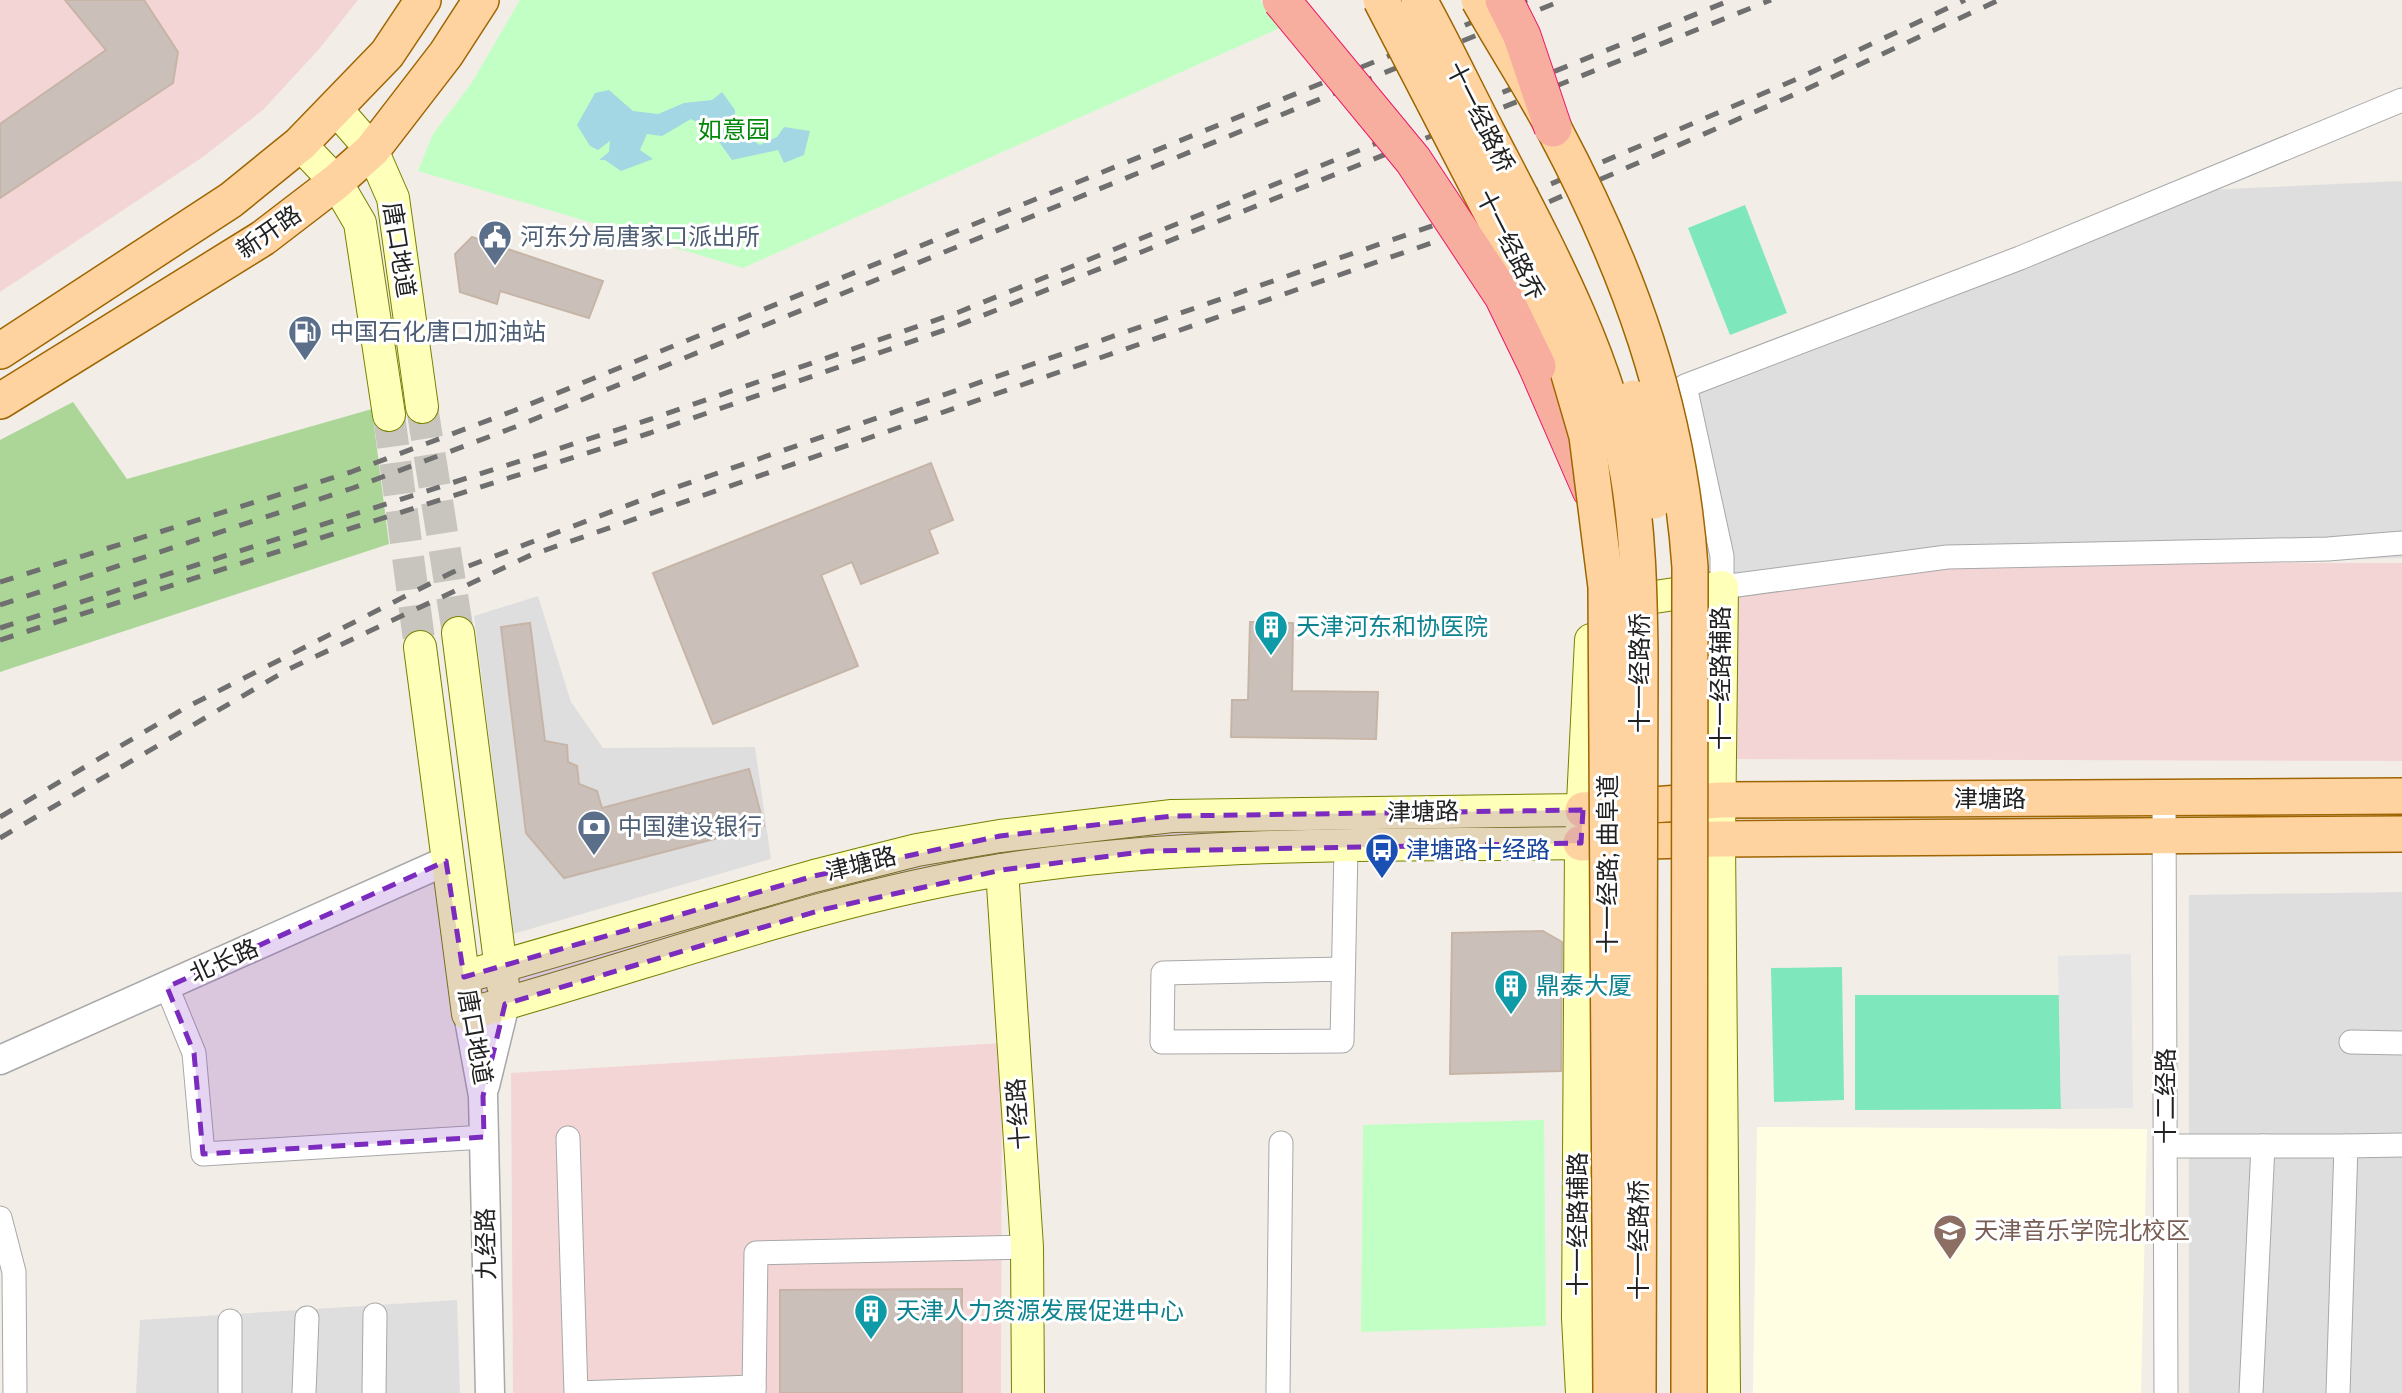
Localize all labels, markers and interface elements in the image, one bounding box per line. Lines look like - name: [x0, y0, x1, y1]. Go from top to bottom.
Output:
- street label: 十一经路桥: [1440, 57, 1521, 177]
- park label: 如意园: [698, 115, 770, 144]
- street label: 十一经路乔: [1470, 185, 1551, 305]
- street label: 新开路: [231, 199, 307, 264]
- street label: 唐口地道: [378, 200, 421, 300]
- public building icon: 河东分局唐家口派出所: [476, 218, 514, 267]
- place label: 河东分局唐家口派出所: [520, 222, 760, 251]
- fuel station icon: 中国石化唐口加油站: [286, 313, 324, 362]
- place label: 中国石化唐口加油站: [330, 317, 546, 346]
- street label: 十一经路辅路: [1706, 606, 1735, 750]
- building icon: 天津河东和协医院: [1252, 608, 1290, 657]
- place label: 天津河东和协医院: [1296, 612, 1488, 641]
- street label: 十一经路桥: [1625, 613, 1654, 733]
- street label: 十一经路; 曲阜道: [1593, 774, 1622, 954]
- street label: 津塘路: [1954, 784, 2026, 813]
- street label: 津塘路: [1387, 796, 1459, 827]
- bank icon: 中国建设银行: [575, 808, 613, 857]
- place label: 中国建设银行: [618, 812, 762, 841]
- bus stop icon: 津塘路十经路: [1363, 831, 1401, 880]
- place label: 津塘路十经路: [1406, 835, 1550, 864]
- street label: 津塘路: [822, 841, 899, 886]
- street label: 北长路: [185, 933, 263, 988]
- building icon: 鼎泰大厦: [1492, 967, 1530, 1016]
- place label: 鼎泰大厦: [1536, 971, 1632, 1000]
- street label: 唐口地道: [453, 987, 498, 1087]
- street label: 十二经路: [2151, 1048, 2180, 1144]
- street label: 十经路: [1001, 1077, 1034, 1151]
- street label: 十一经路辅路: [1563, 1152, 1592, 1296]
- street label: 十一经路桥: [1624, 1180, 1653, 1300]
- street label: 九经路: [470, 1208, 501, 1280]
- school or university icon: 天津音乐学院北校区: [1931, 1212, 1969, 1261]
- place label: 天津音乐学院北校区: [1974, 1216, 2190, 1245]
- building icon: 天津人力资源发展促进中心: [852, 1292, 890, 1341]
- place label: 天津人力资源发展促进中心: [896, 1296, 1184, 1325]

